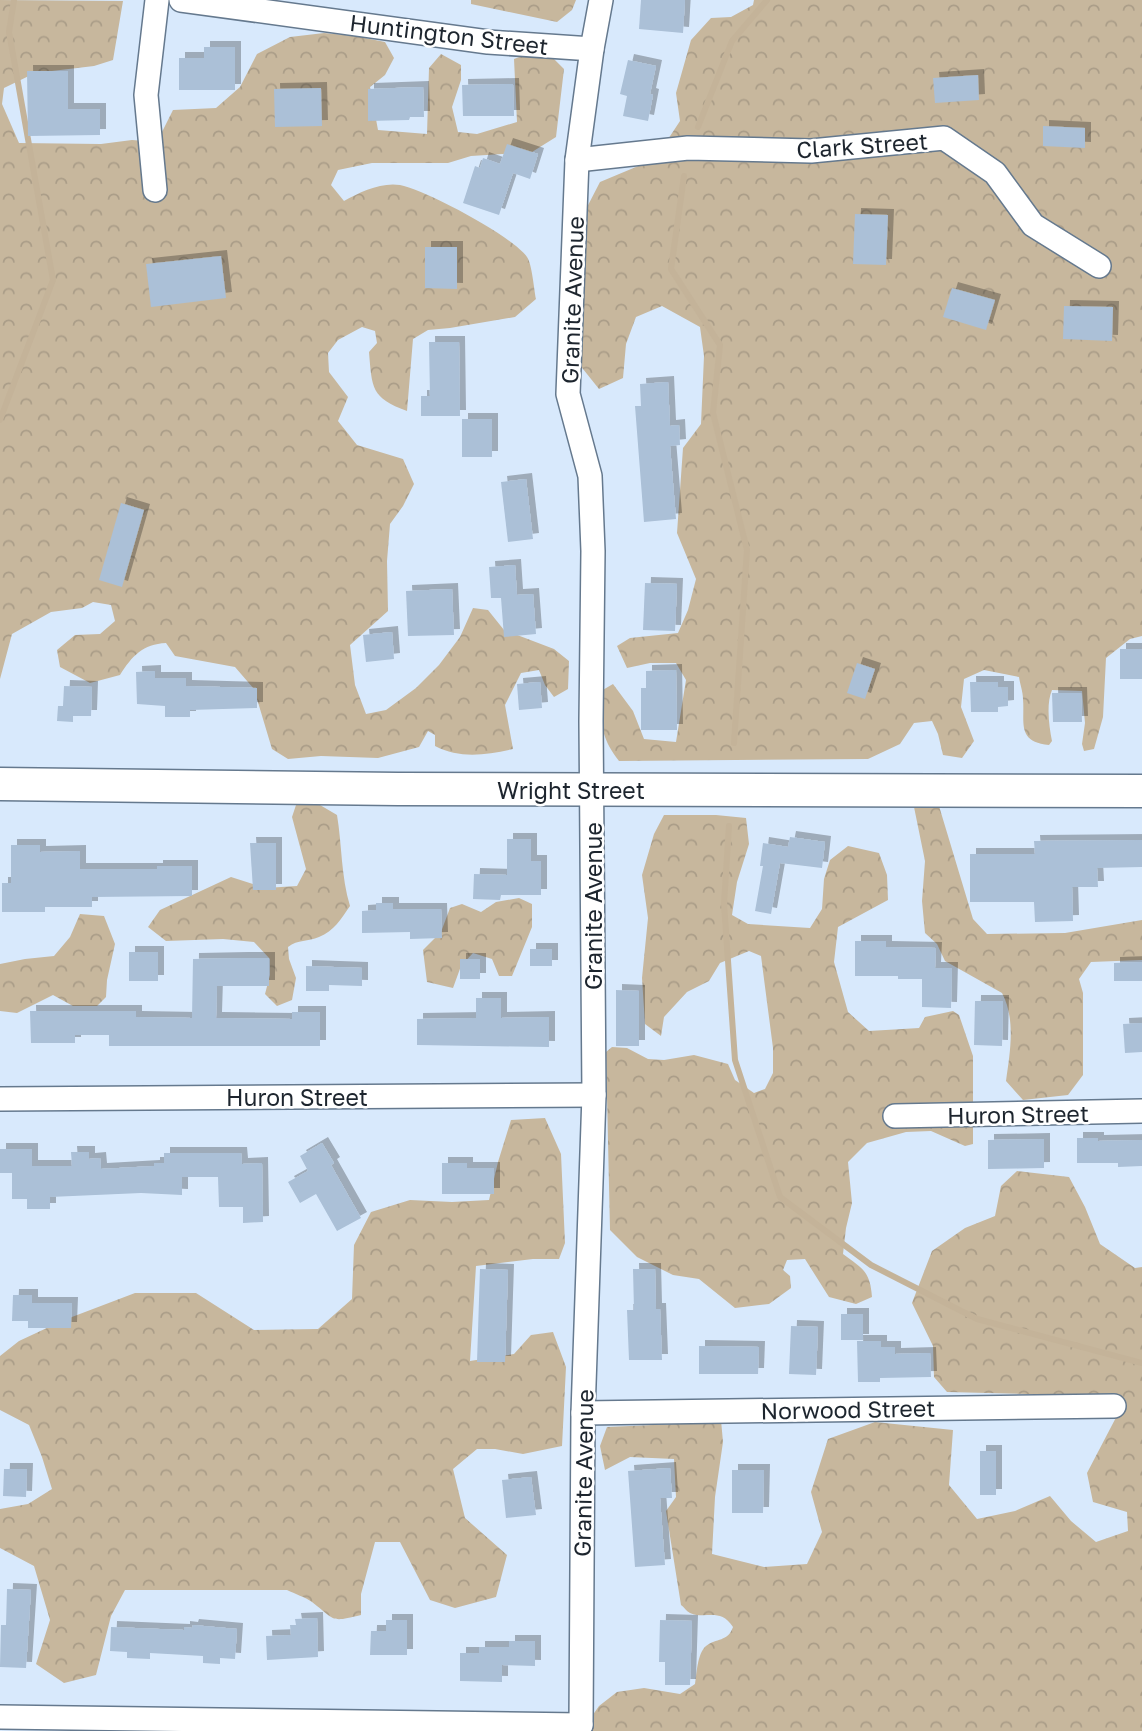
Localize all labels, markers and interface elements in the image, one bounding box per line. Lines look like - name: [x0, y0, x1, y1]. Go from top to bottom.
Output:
- street label: Huntington Street: [348, 8, 550, 60]
- street label: Clark Street: [795, 126, 929, 164]
- street label: Granite Avenue: [555, 216, 589, 384]
- street label: Wright Street: [497, 776, 645, 804]
- street label: Granite Avenue: [579, 822, 607, 990]
- street label: Huron Street: [226, 1083, 368, 1111]
- street label: Huron Street: [947, 1099, 1089, 1129]
- street label: Granite Avenue: [568, 1389, 598, 1557]
- street label: Norwood Street: [760, 1393, 936, 1425]

